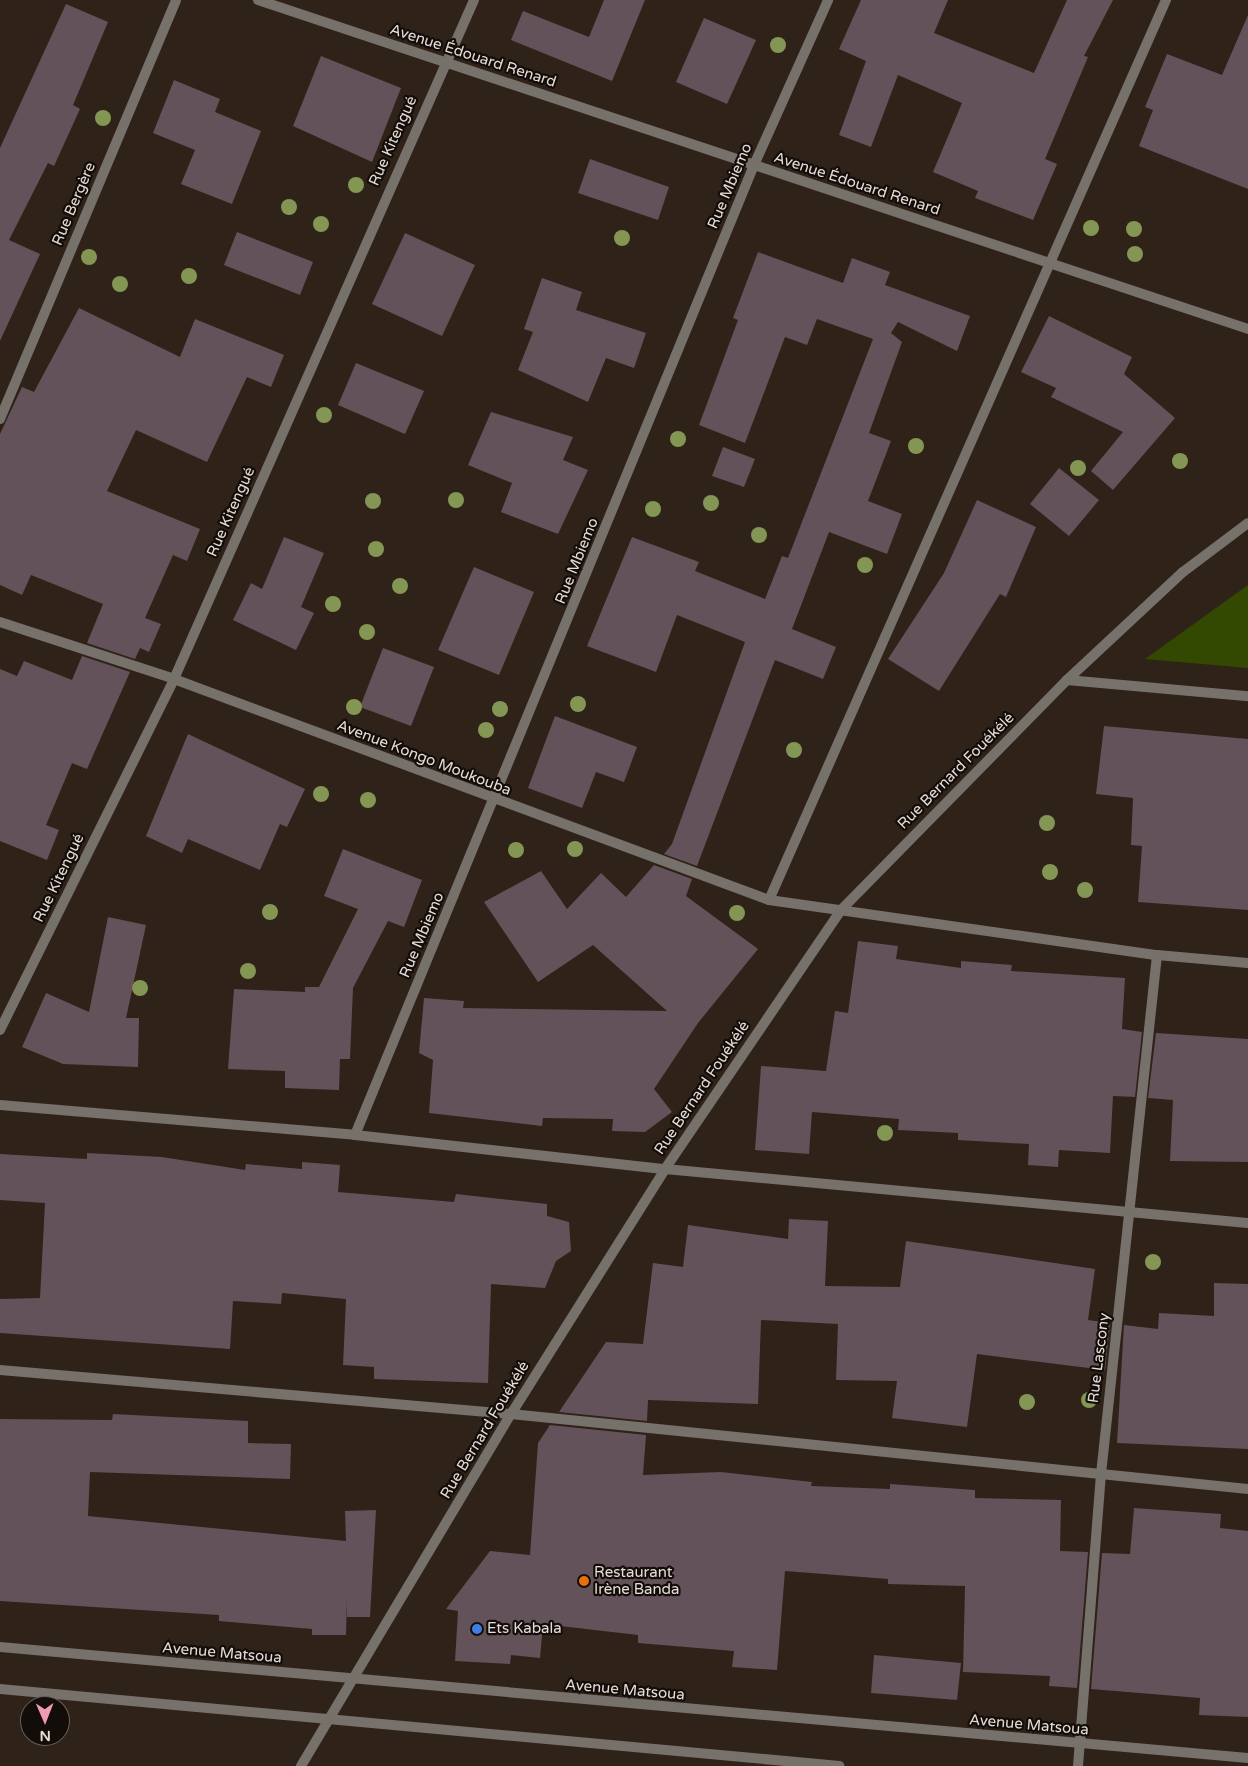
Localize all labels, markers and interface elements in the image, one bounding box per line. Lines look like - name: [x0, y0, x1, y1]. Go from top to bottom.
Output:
- street label: Avenue Édouard Renard: [388, 21, 558, 91]
- street label: Rue Kitengué: [365, 93, 421, 189]
- street label: Rue Mbiemo: [704, 141, 756, 231]
- street label: Avenue Édouard Renard: [772, 149, 942, 219]
- street label: Rue Bergère: [48, 160, 100, 248]
- street label: Rue Kitengué: [203, 464, 259, 560]
- street label: Rue Mbiemo: [552, 515, 602, 607]
- street label: Rue Bernard Fouékélé: [894, 709, 1018, 833]
- street label: Avenue Kongo Moukouba: [334, 716, 514, 800]
- street label: Rue Kitengué: [30, 831, 88, 925]
- street label: Rue Mbiemo: [396, 890, 448, 980]
- street label: Rue Bernard Fouékélé: [651, 1018, 753, 1158]
- street label: Rue Lascony: [1085, 1312, 1113, 1404]
- street label: Rue Bernard Fouékélé: [437, 1358, 533, 1502]
- place label: Restaurant Irène Banda: [594, 1563, 680, 1598]
- marker: Restaurant Irène Banda: [578, 1575, 590, 1587]
- place label: Ets Kabala: [487, 1620, 562, 1638]
- marker: Ets Kabala: [471, 1623, 483, 1635]
- street label: Avenue Matsoua: [161, 1639, 283, 1667]
- street label: Avenue Matsoua: [564, 1676, 686, 1704]
- north arrow: [20, 1696, 70, 1746]
- street label: Avenue Matsoua: [968, 1711, 1090, 1739]
- text: N: [39, 1727, 51, 1744]

